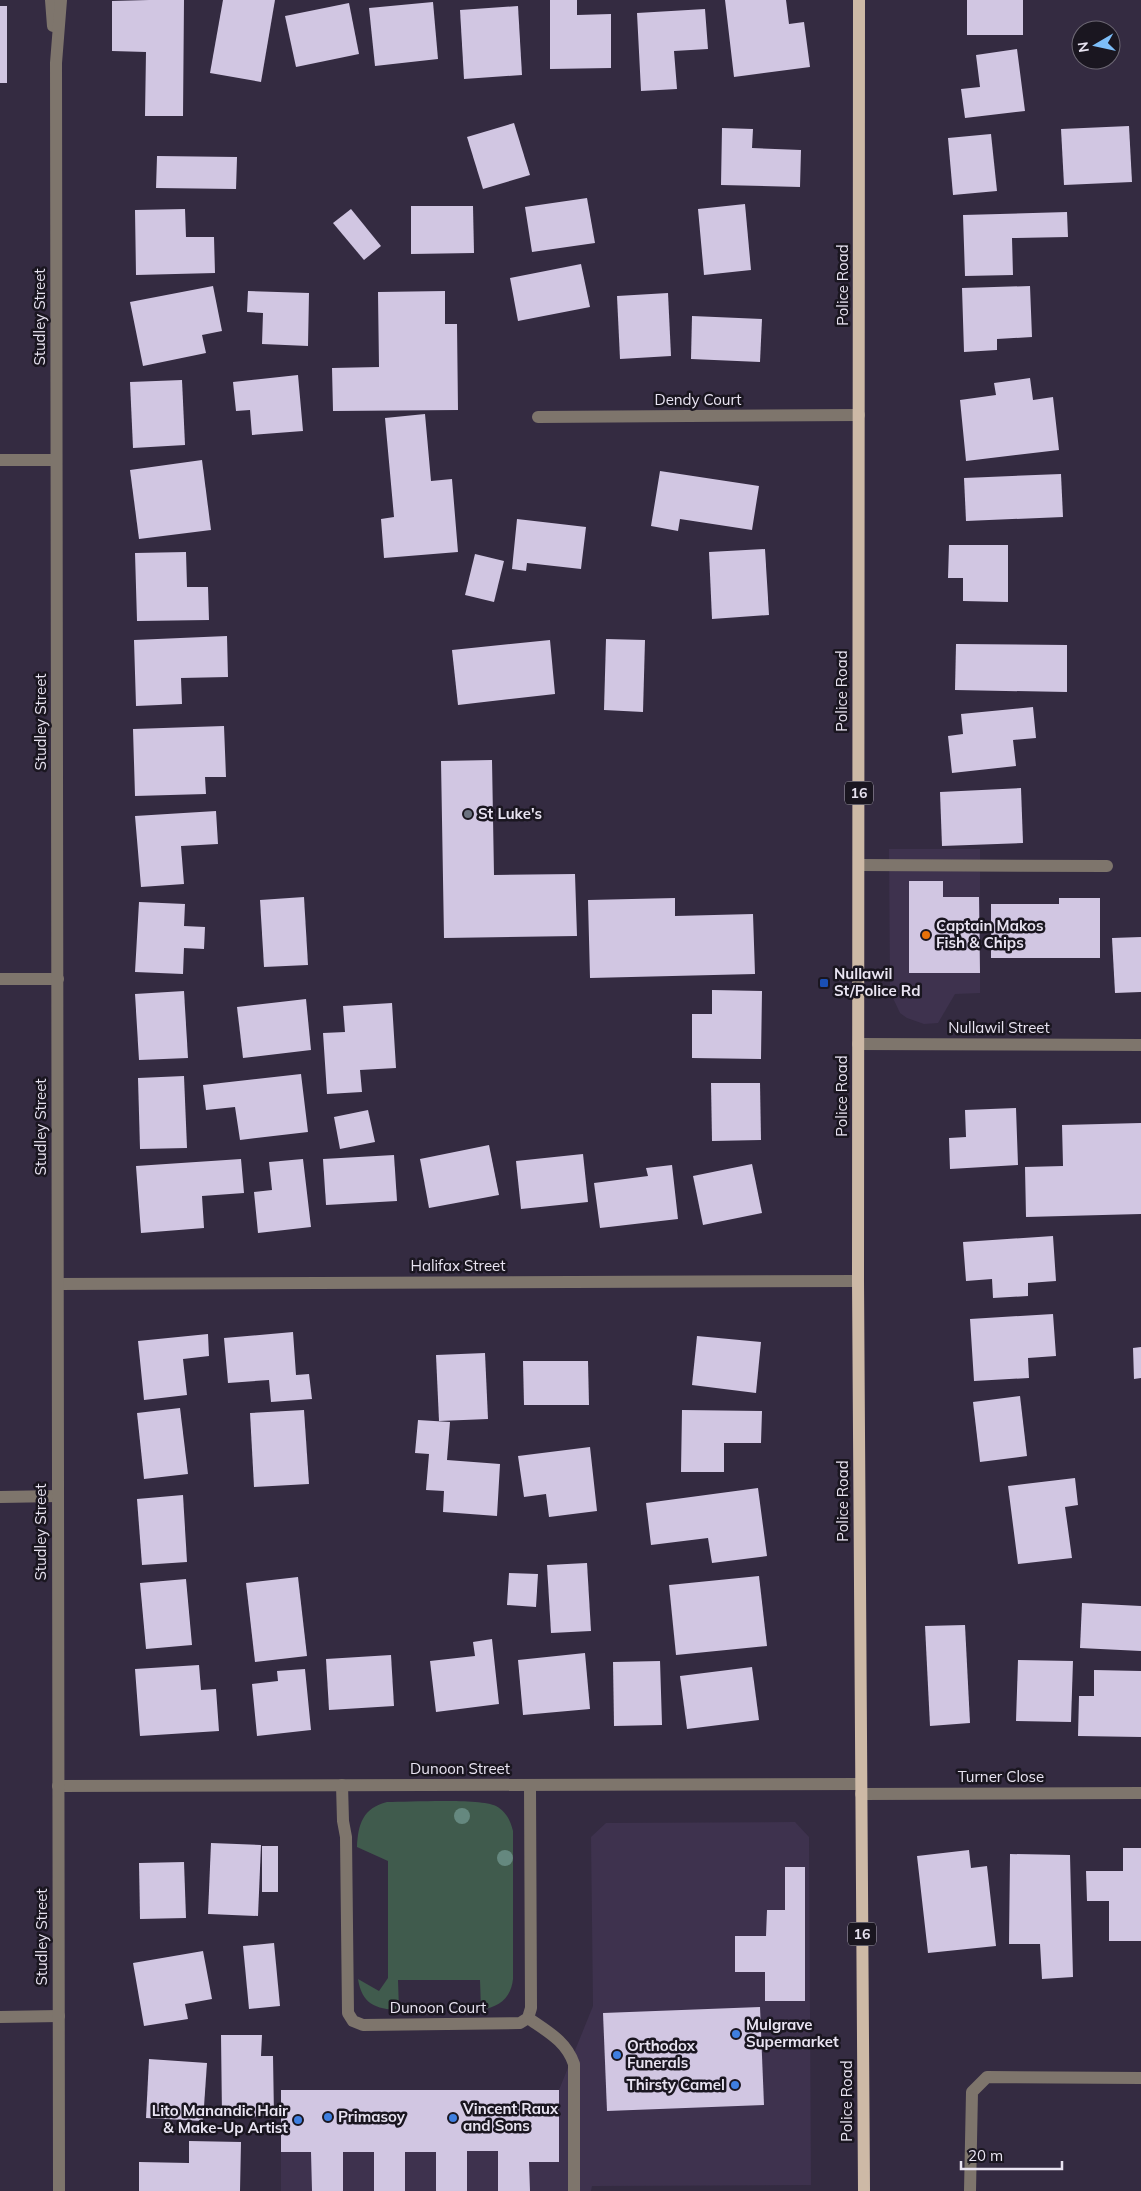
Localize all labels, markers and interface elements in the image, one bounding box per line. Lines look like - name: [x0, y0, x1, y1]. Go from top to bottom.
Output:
- north arrow: [1071, 20, 1121, 70]
- text: N: [1073, 40, 1093, 54]
- street label: Police Road: [833, 244, 852, 326]
- street label: Studley Street: [30, 268, 49, 366]
- street label: Dendy Court: [654, 390, 742, 409]
- street label: Police Road: [832, 650, 851, 732]
- street label: Studley Street: [31, 673, 50, 771]
- road number: 16: [845, 781, 873, 804]
- place label: St Luke's: [478, 804, 542, 823]
- marker: St Luke's: [462, 808, 474, 820]
- place label: Captain Makos Fish & Chips: [936, 916, 1043, 952]
- marker: Captain Makos Fish & Chips: [920, 929, 932, 941]
- place label: Nullawil St/Police Rd: [834, 964, 920, 1000]
- marker: Nullawil St/Police Rd: [818, 977, 830, 989]
- street label: Nullawil Street: [948, 1018, 1050, 1037]
- street label: Police Road: [832, 1055, 851, 1137]
- street label: Studley Street: [31, 1078, 50, 1176]
- street label: Halifax Street: [410, 1256, 506, 1275]
- street label: Police Road: [833, 1460, 852, 1542]
- street label: Studley Street: [31, 1483, 50, 1581]
- street label: Dunoon Street: [410, 1759, 510, 1778]
- street label: Turner Close: [958, 1767, 1044, 1786]
- street label: Studley Street: [32, 1888, 51, 1986]
- road number: 16: [848, 1922, 876, 1946]
- street label: Dunoon Court: [390, 1998, 486, 2017]
- place label: Mulgrave Supermarket: [746, 2015, 839, 2051]
- marker: Mulgrave Supermarket: [730, 2028, 742, 2040]
- place label: Orthodox Funerals: [627, 2036, 696, 2072]
- marker: Orthodox Funerals: [611, 2049, 623, 2061]
- street label: Police Road: [837, 2060, 856, 2142]
- place label: Thirsty Camel: [627, 2075, 725, 2094]
- marker: Thirsty Camel: [729, 2079, 741, 2091]
- place label: Vincent Raux and Sons: [462, 2099, 559, 2135]
- place label: Lito Manandic Hair & Make-Up Artist: [152, 2101, 288, 2137]
- place label: Primasoy: [338, 2107, 406, 2126]
- marker: Primasoy: [322, 2111, 334, 2123]
- marker: Vincent Raux and Sons: [447, 2112, 459, 2124]
- marker: Lito Manandic Hair & Make-Up Artist: [292, 2114, 304, 2126]
- scale bar: [961, 2138, 1062, 2170]
- text: 20 m: [968, 2146, 1003, 2165]

